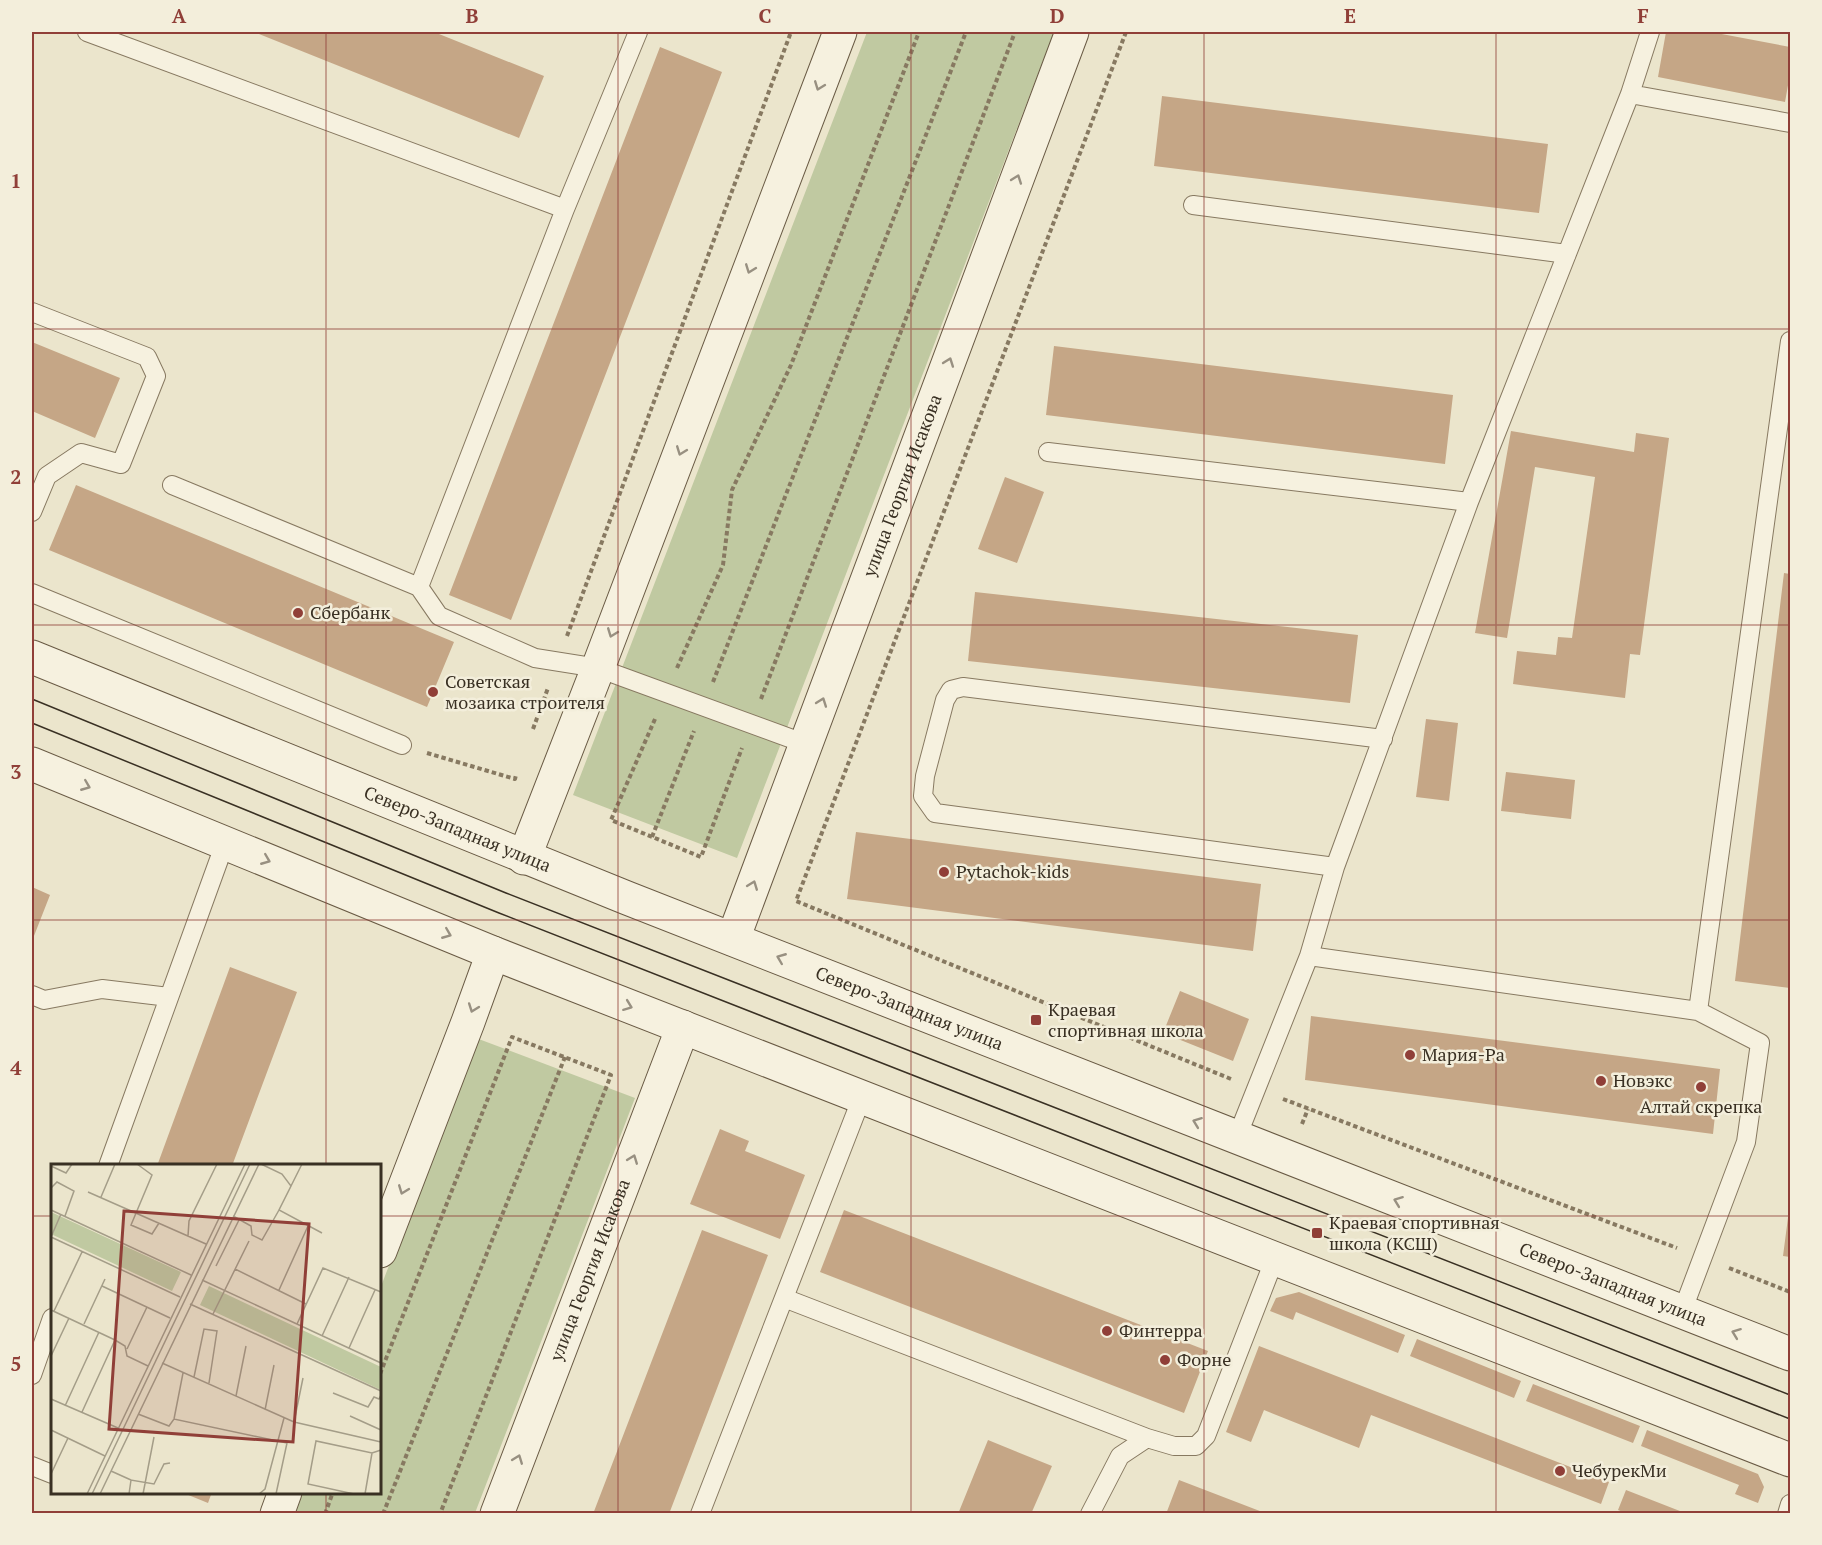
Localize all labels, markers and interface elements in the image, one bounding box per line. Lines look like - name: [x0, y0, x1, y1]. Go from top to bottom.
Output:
- text: A: [172, 2, 187, 29]
- text: B: [466, 2, 479, 29]
- text: C: [758, 2, 772, 29]
- text: D: [1050, 2, 1064, 29]
- text: E: [1344, 2, 1356, 29]
- text: F: [1637, 2, 1649, 29]
- one-way arrow: [814, 80, 826, 91]
- text: 1: [10, 167, 22, 194]
- one-way arrow: [1009, 174, 1022, 185]
- one-way arrow: [745, 262, 757, 273]
- one-way arrow: [941, 357, 954, 368]
- street label: улица Георгия Исакова: [856, 391, 947, 581]
- one-way arrow: [676, 445, 688, 456]
- text: 2: [10, 463, 22, 490]
- place label: Сбербанк: [310, 600, 390, 624]
- marker: Сбербанк: [291, 606, 305, 620]
- one-way arrow: [606, 627, 619, 638]
- place label: Советская мозаика строителя: [445, 669, 605, 714]
- marker: Советская мозаика строителя: [426, 685, 440, 699]
- one-way arrow: [815, 697, 827, 708]
- text: 3: [10, 758, 22, 785]
- one-way arrow: [79, 779, 90, 791]
- street label: Северо-Западная улица: [361, 780, 555, 877]
- one-way arrow: [260, 853, 271, 865]
- place label: Pytachok-kids: [956, 859, 1069, 883]
- marker: Pytachok-kids: [937, 865, 951, 879]
- one-way arrow: [746, 880, 759, 890]
- one-way arrow: [440, 927, 451, 939]
- one-way arrow: [776, 953, 787, 965]
- street label: Северо-Западная улица: [812, 960, 1007, 1055]
- place label: Краевая спортивная школа: [1048, 997, 1204, 1042]
- one-way arrow: [622, 999, 633, 1011]
- one-way arrow: [468, 1002, 481, 1013]
- marker: Краевая спортивная школа: [1029, 1013, 1043, 1027]
- place label: Мария-Ра: [1422, 1042, 1505, 1066]
- marker: Мария-Ра: [1403, 1048, 1417, 1062]
- text: 4: [10, 1054, 22, 1081]
- place label: Новэкс: [1613, 1068, 1672, 1092]
- marker: Новэкс: [1594, 1074, 1608, 1088]
- marker: Алтай скрепка: [1694, 1080, 1708, 1094]
- place label: Алтай скрепка: [1640, 1094, 1762, 1118]
- one-way arrow: [1192, 1116, 1203, 1129]
- one-way arrow: [626, 1155, 638, 1166]
- inset map: [51, 1164, 381, 1494]
- street label: улица Георгия Исакова: [543, 1175, 635, 1365]
- one-way arrow: [398, 1184, 410, 1195]
- one-way arrow: [1393, 1195, 1404, 1208]
- place label: Краевая спортивная школа (КСШ): [1329, 1210, 1500, 1255]
- marker: Краевая спортивная школа (КСШ): [1310, 1226, 1324, 1240]
- street label: Северо-Западная улица: [1516, 1236, 1711, 1331]
- place label: Финтерра: [1119, 1318, 1203, 1342]
- marker: Финтерра: [1100, 1324, 1114, 1338]
- one-way arrow: [1731, 1328, 1742, 1340]
- place label: Форне: [1177, 1347, 1231, 1371]
- text: 5: [10, 1350, 22, 1377]
- marker: Форне: [1158, 1353, 1172, 1367]
- one-way arrow: [510, 1454, 523, 1465]
- place label: ЧебурекМи: [1572, 1458, 1667, 1482]
- marker: ЧебурекМи: [1553, 1464, 1567, 1478]

